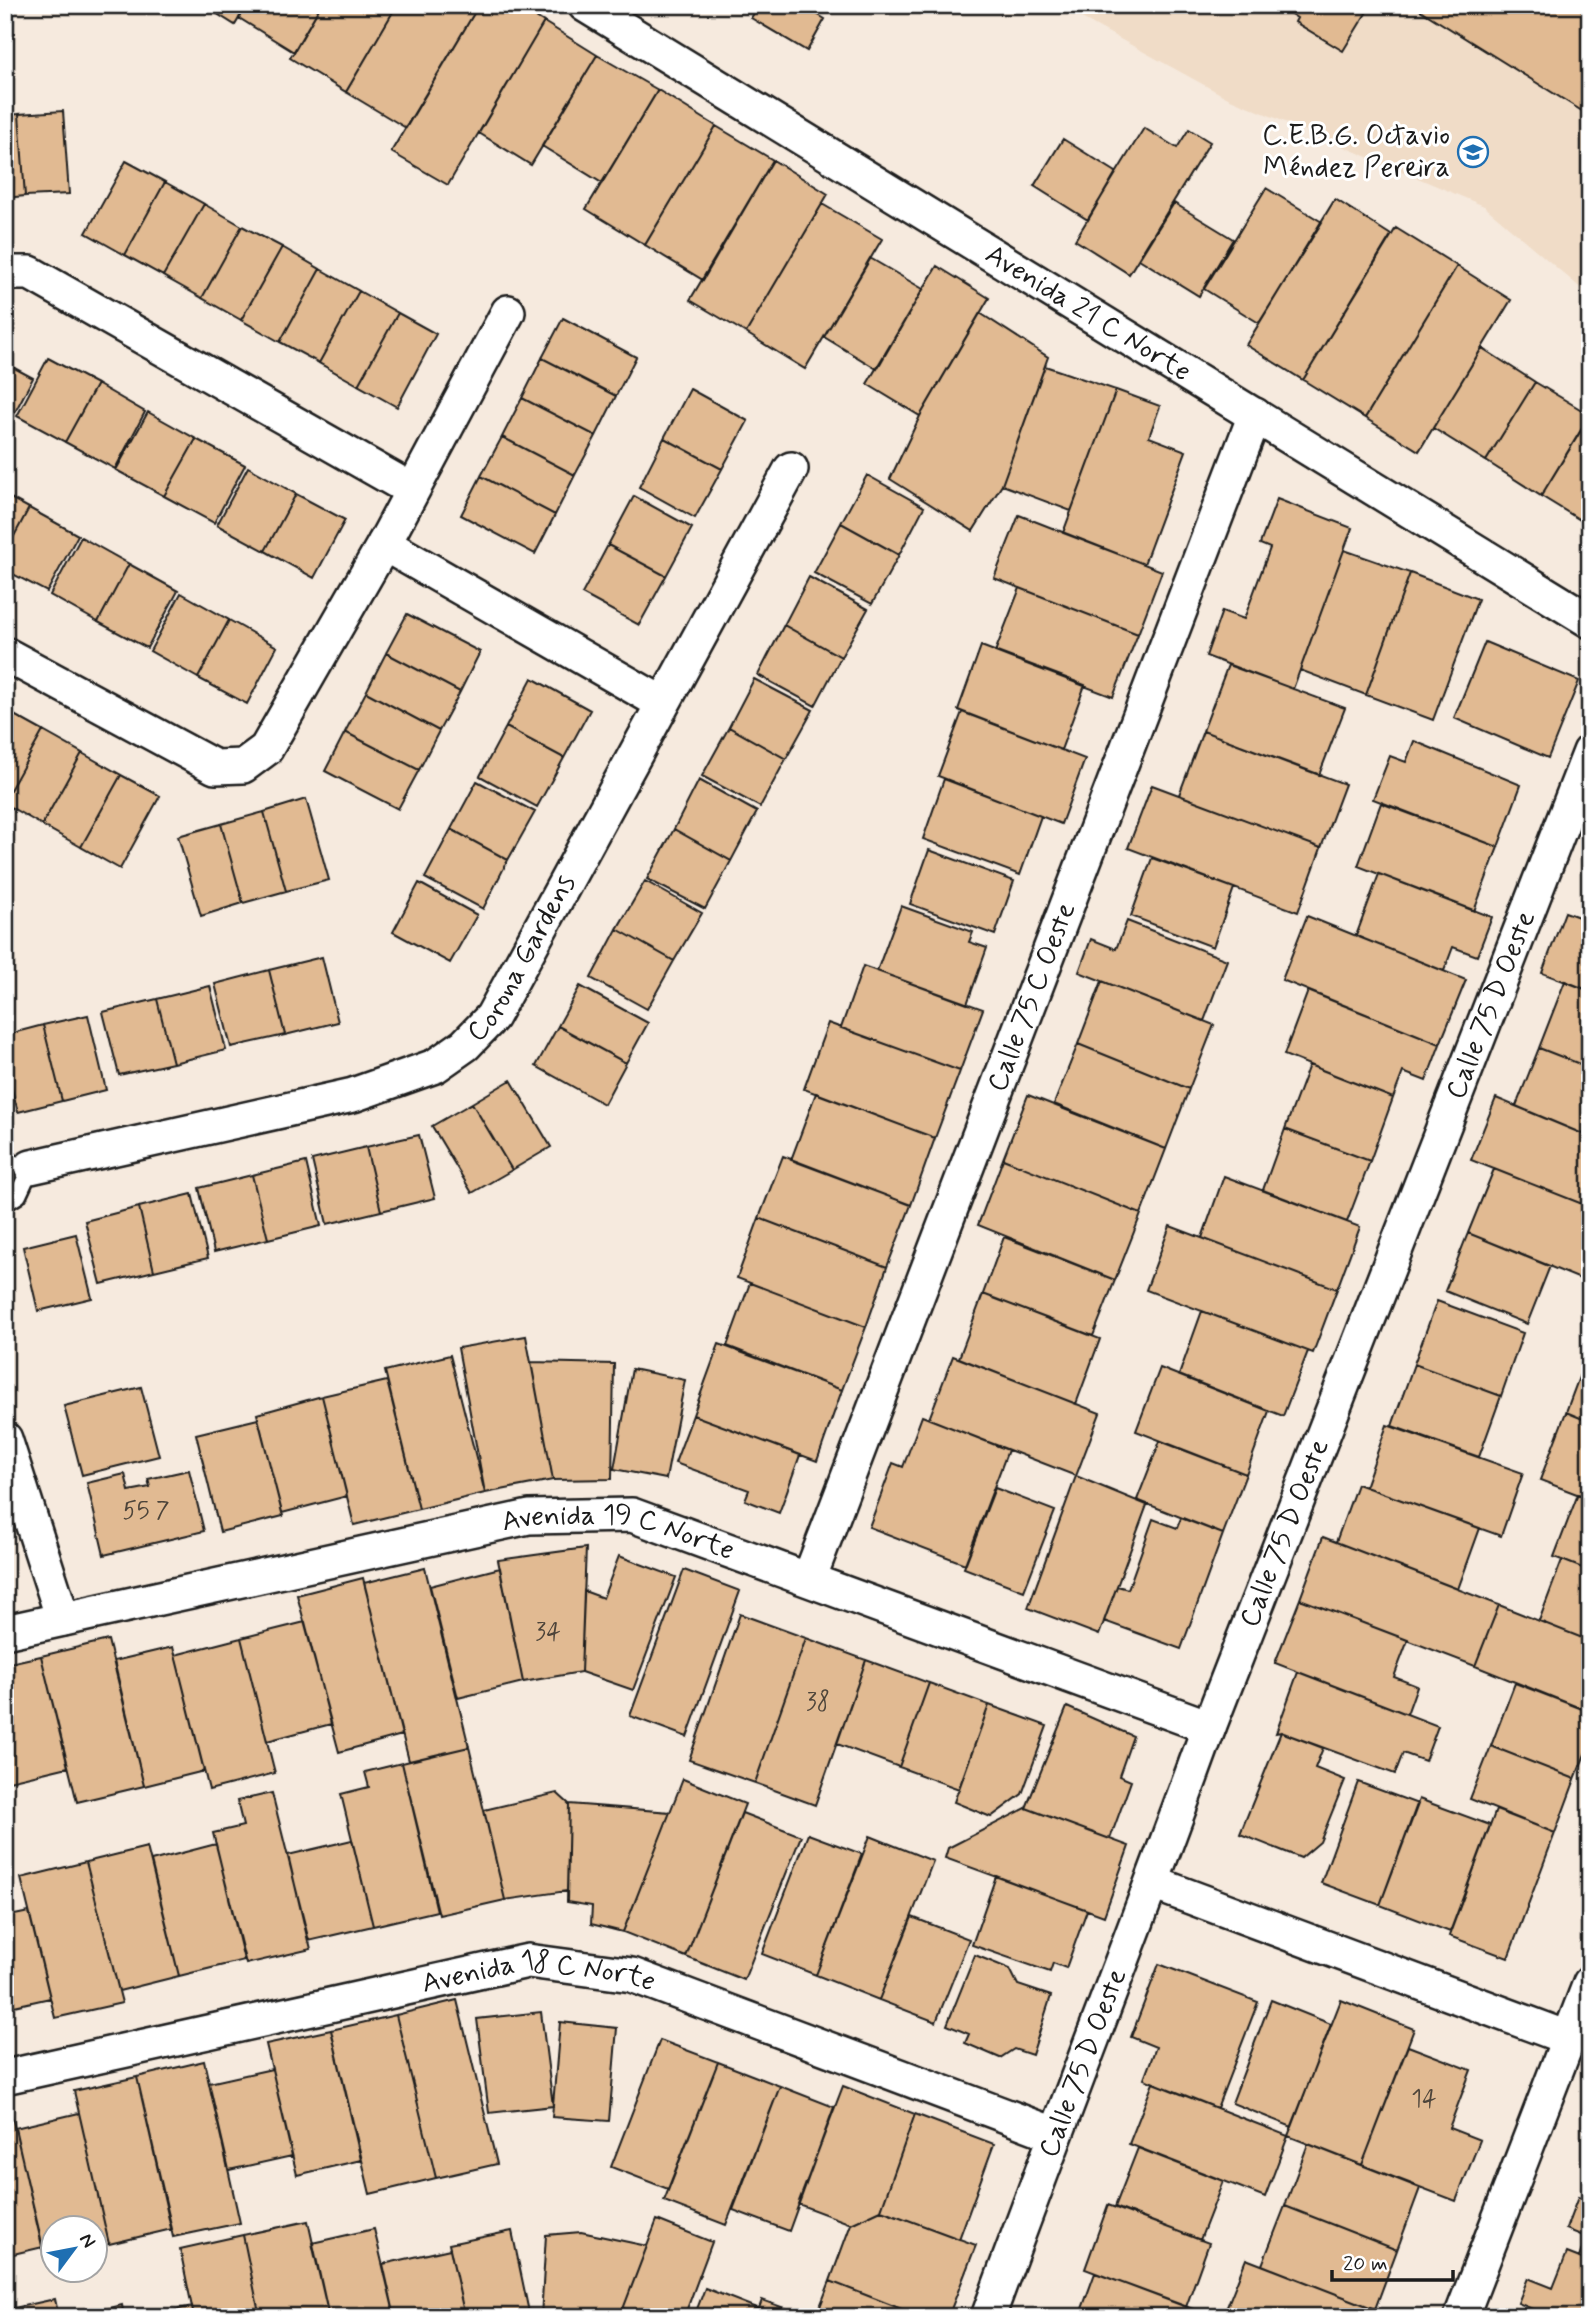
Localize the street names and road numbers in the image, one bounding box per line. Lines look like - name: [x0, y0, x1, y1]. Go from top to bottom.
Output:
- street label: Avenida 21 C Norte: [978, 236, 1198, 391]
- street label: Corona Gardens: [459, 868, 585, 1050]
- street label: Calle 75 C Oeste: [979, 897, 1085, 1097]
- street label: Calle 75 D Oeste: [1438, 906, 1544, 1105]
- street label: Calle 75 D Oeste: [1231, 1434, 1338, 1633]
- street label: Avenida 19 C Norte: [498, 1497, 740, 1570]
- street label: Avenida 18 C Norte: [418, 1942, 661, 2003]
- street label: Calle 75 D Oeste: [1030, 1964, 1136, 2163]

